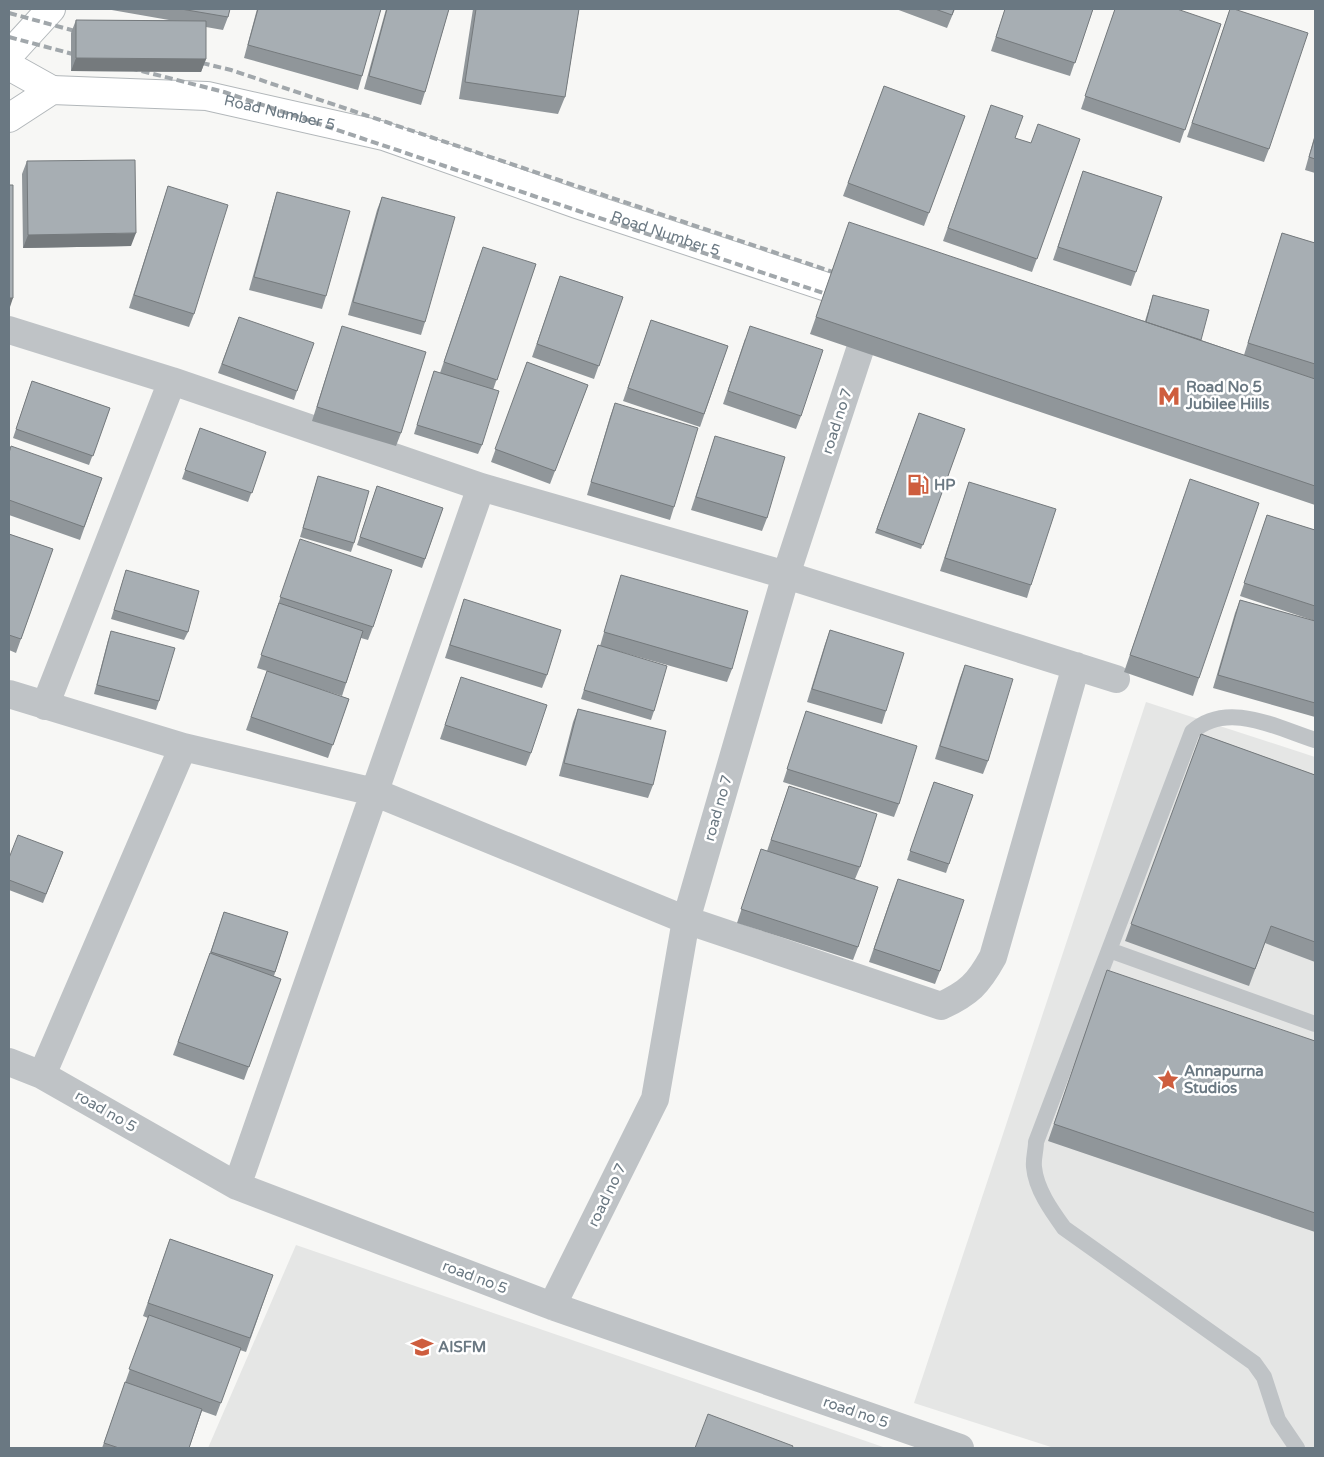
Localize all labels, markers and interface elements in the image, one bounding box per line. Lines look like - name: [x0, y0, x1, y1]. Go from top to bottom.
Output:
- street label: Road Number 5: [222, 91, 337, 134]
- street label: Road Number 5: [609, 207, 722, 260]
- place label: Road No 5 Jubilee Hills: [1185, 378, 1270, 413]
- metro station icon: Road No 5 Jubilee Hills: [1156, 383, 1182, 409]
- street label: road no 7: [818, 386, 856, 456]
- fuel station icon: HP: [905, 472, 931, 498]
- place label: HP: [934, 476, 955, 494]
- street label: road no 7: [700, 773, 736, 843]
- place label: Annapurna Studios: [1184, 1062, 1264, 1097]
- place icon: Annapurna Studios: [1155, 1067, 1181, 1093]
- street label: road no 5: [72, 1086, 140, 1136]
- street label: road no 7: [584, 1160, 630, 1230]
- street label: road no 5: [440, 1256, 510, 1298]
- school or university icon: AISFM: [409, 1334, 435, 1360]
- place label: AISFM: [438, 1338, 486, 1356]
- street label: road no 5: [821, 1392, 891, 1432]

